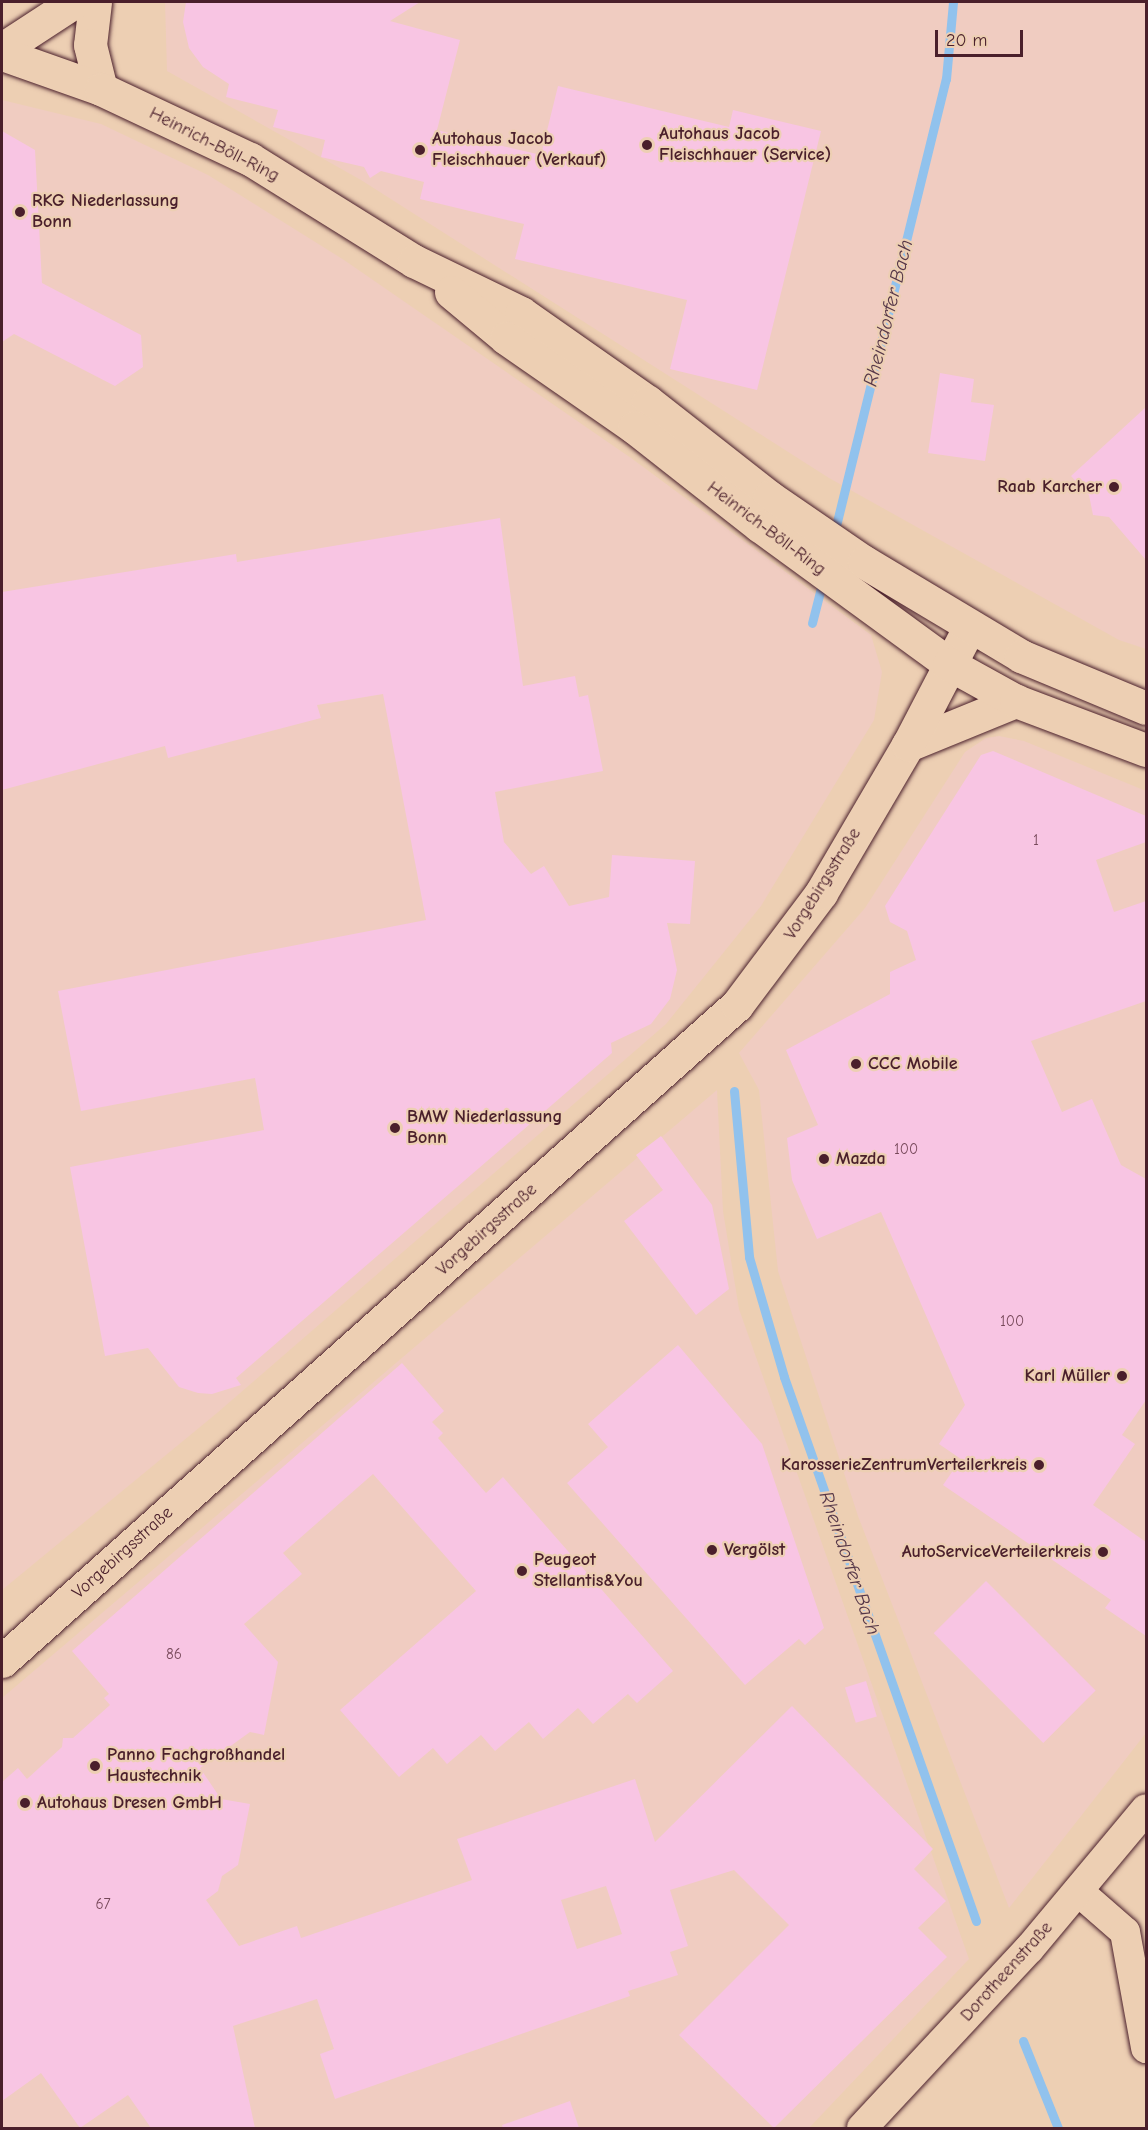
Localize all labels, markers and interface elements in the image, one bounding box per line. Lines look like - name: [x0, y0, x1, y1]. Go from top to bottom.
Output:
- scale bar: [938, 18, 1026, 56]
- text: 20 m: [946, 30, 987, 51]
- street label: Heinrich-Böll-Ring: [145, 103, 283, 187]
- place label: Autohaus Jacob Fleischhauer (Service): [659, 124, 831, 166]
- place label: Autohaus Jacob Fleischhauer (Verkauf): [432, 129, 606, 172]
- marker: Autohaus Jacob Fleischhauer (Service): [640, 138, 654, 152]
- marker: Autohaus Jacob Fleischhauer (Verkauf): [413, 143, 427, 157]
- place label: RKG Niederlassung Bonn: [32, 191, 179, 234]
- marker: RKG Niederlassung Bonn: [13, 205, 27, 219]
- water label: Rheindorfer Bach: [858, 237, 918, 389]
- place label: Raab Karcher: [997, 476, 1102, 498]
- street label: Heinrich-Böll-Ring: [702, 477, 830, 581]
- marker: Raab Karcher: [1107, 480, 1121, 494]
- street label: Vorgebirgsstraße: [780, 824, 866, 944]
- house number: 1: [1033, 832, 1039, 850]
- place label: CCC Mobile: [868, 1053, 958, 1075]
- marker: CCC Mobile: [849, 1057, 863, 1071]
- place label: BMW Niederlassung Bonn: [407, 1107, 562, 1150]
- marker: BMW Niederlassung Bonn: [388, 1121, 402, 1135]
- house number: 100: [894, 1141, 918, 1159]
- place label: Mazda: [836, 1148, 886, 1170]
- marker: Mazda: [817, 1152, 831, 1166]
- street label: Vorgebirgsstraße: [432, 1179, 542, 1281]
- house number: 100: [1000, 1313, 1024, 1331]
- place label: Karl Müller: [1024, 1365, 1110, 1387]
- marker: Karl Müller: [1115, 1369, 1129, 1383]
- place label: KarosserieZentrumVerteilerkreis: [781, 1454, 1027, 1476]
- marker: KarosserieZentrumVerteilerkreis: [1032, 1458, 1046, 1472]
- water label: Rheindorfer Bach: [814, 1488, 886, 1638]
- street label: Vorgebirgsstraße: [68, 1502, 178, 1604]
- place label: Vergölst: [724, 1539, 785, 1561]
- place label: AutoServiceVerteilerkreis: [902, 1541, 1091, 1563]
- marker: Vergölst: [705, 1543, 719, 1557]
- marker: AutoServiceVerteilerkreis: [1096, 1545, 1110, 1559]
- place label: Peugeot Stellantis&You: [534, 1550, 643, 1592]
- marker: Peugeot Stellantis&You: [515, 1564, 529, 1578]
- house number: 86: [166, 1646, 182, 1664]
- place label: Panno Fachgroßhandel Haustechnik: [107, 1745, 285, 1788]
- marker: Panno Fachgroßhandel Haustechnik: [88, 1759, 102, 1773]
- place label: Autohaus Dresen GmbH: [37, 1792, 222, 1814]
- marker: Autohaus Dresen GmbH: [18, 1796, 32, 1810]
- house number: 67: [95, 1896, 111, 1914]
- street label: Dorotheenstraße: [956, 1918, 1058, 2026]

